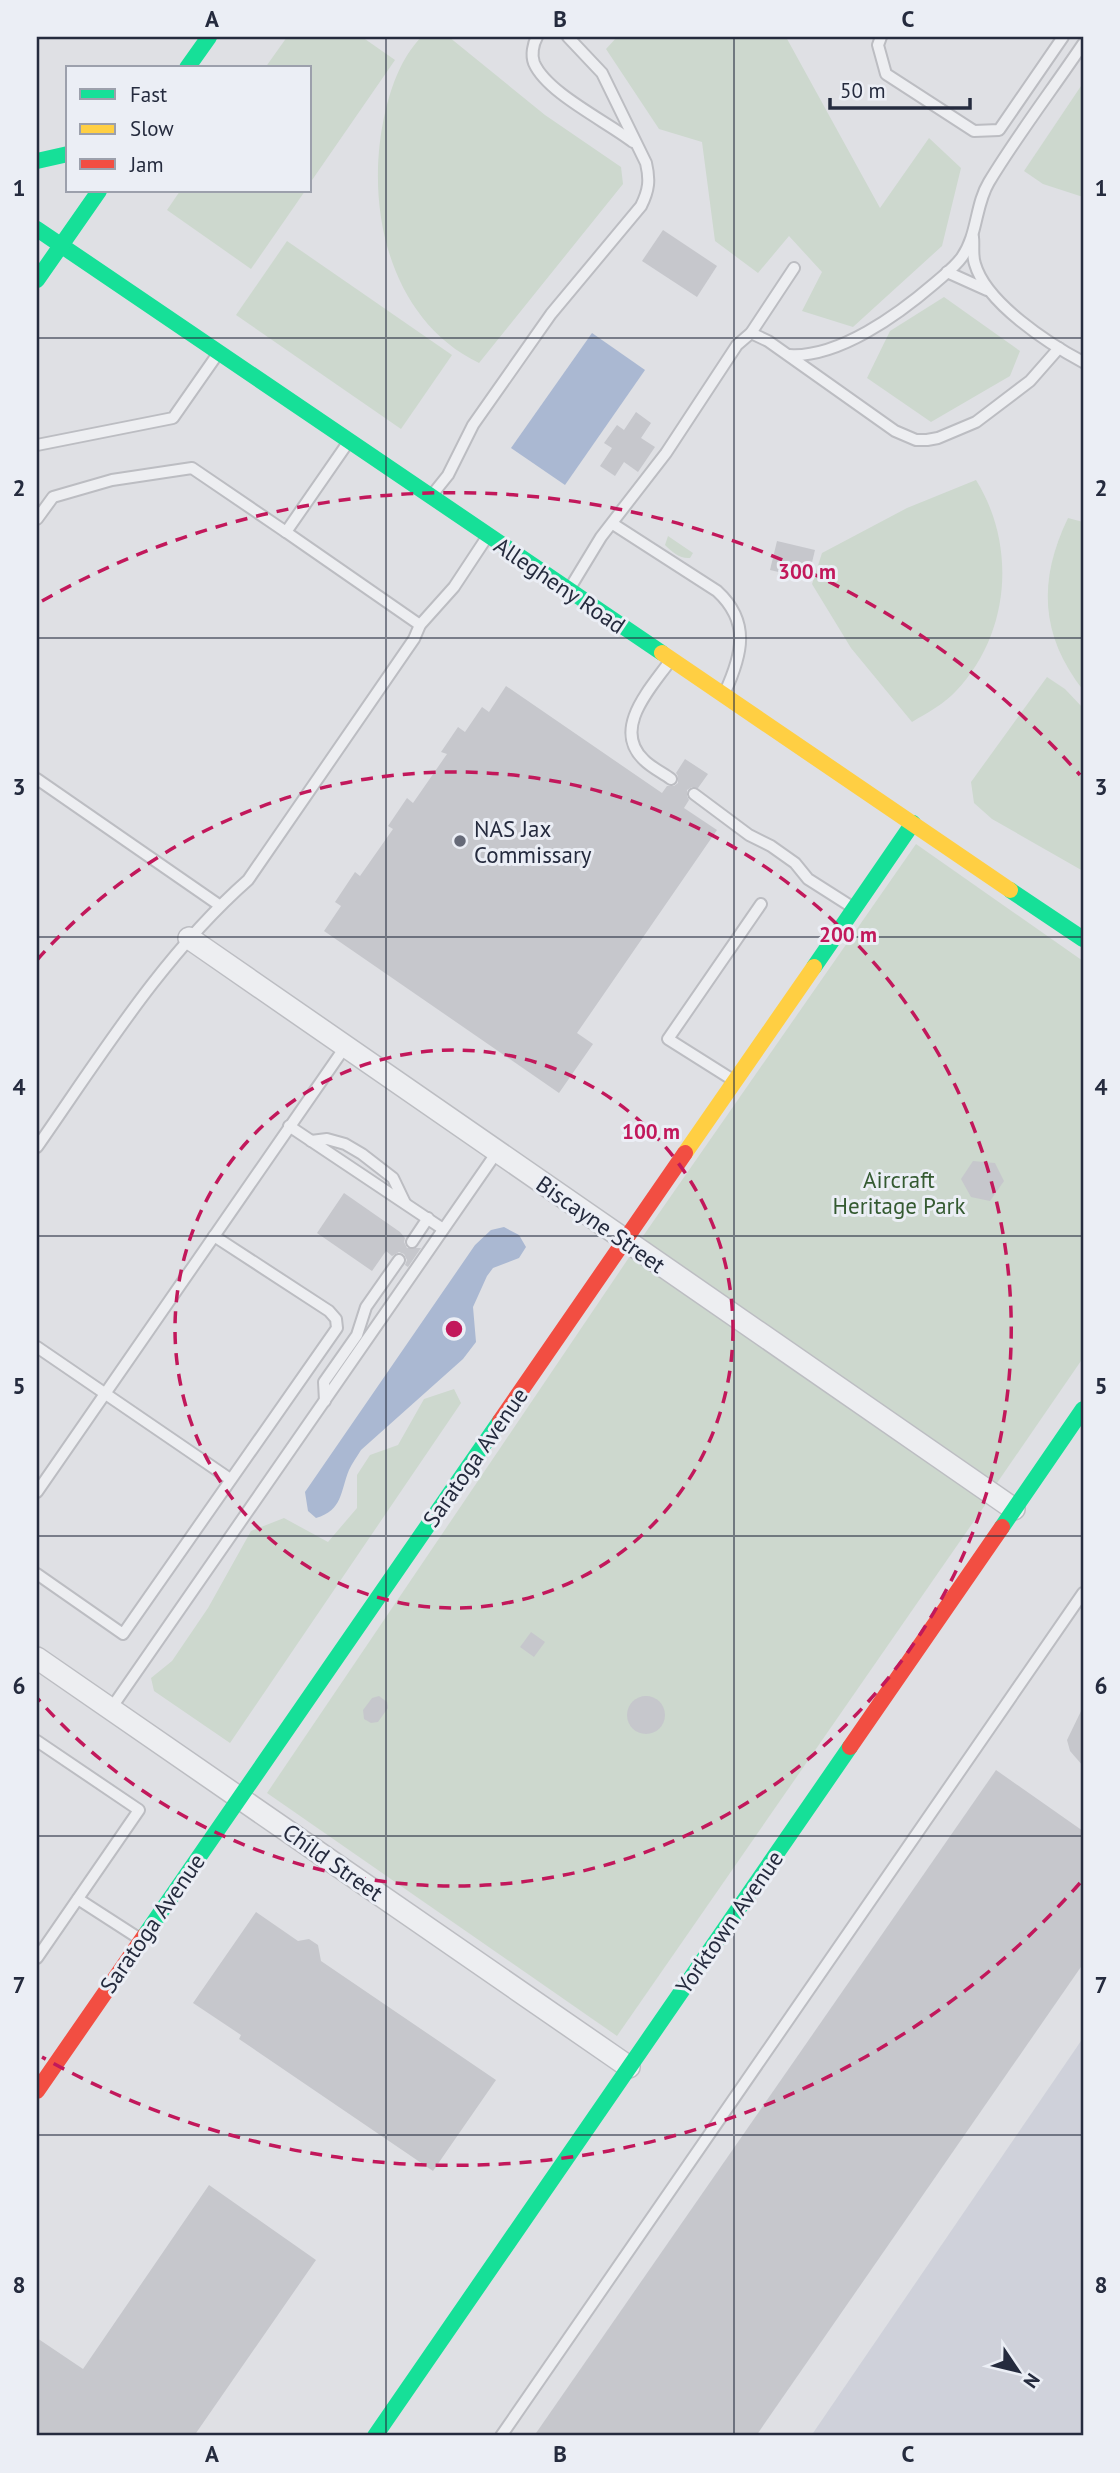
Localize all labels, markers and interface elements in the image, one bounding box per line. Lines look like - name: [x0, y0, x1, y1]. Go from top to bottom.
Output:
- text: A: [205, 4, 219, 33]
- text: B: [553, 4, 567, 33]
- text: C: [902, 4, 915, 33]
- legend: [66, 66, 312, 192]
- scale bar: [830, 66, 970, 110]
- text: 50 m: [840, 77, 886, 104]
- text: Fast: [130, 81, 167, 108]
- text: Slow: [130, 115, 174, 142]
- text: Jam: [129, 151, 164, 178]
- text: 1: [12, 173, 26, 202]
- text: 1: [1094, 173, 1108, 202]
- text: 2: [12, 473, 26, 502]
- text: 2: [1094, 473, 1108, 502]
- street label: Allegheny Road: [489, 530, 631, 640]
- text: 300 m: [778, 558, 836, 585]
- text: 3: [12, 772, 26, 801]
- text: 3: [1094, 772, 1108, 801]
- place label: NAS Jax Commissary: [474, 814, 592, 869]
- marker: NAS Jax Commissary: [452, 833, 468, 849]
- text: 200 m: [819, 921, 877, 948]
- text: 4: [12, 1072, 26, 1101]
- text: 4: [1094, 1072, 1108, 1101]
- text: 100 m: [622, 1118, 680, 1145]
- park label: Aircraft Heritage Park: [833, 1165, 965, 1220]
- street label: Biscayne Street: [531, 1169, 671, 1279]
- centre of rings: [442, 1317, 466, 1341]
- text: 5: [12, 1371, 26, 1400]
- text: 5: [1094, 1371, 1108, 1400]
- street label: Saratoga Avenue: [416, 1382, 534, 1532]
- text: 6: [12, 1671, 26, 1700]
- text: 6: [1094, 1671, 1108, 1700]
- street label: Child Street: [277, 1817, 389, 1907]
- street label: Yorktown Avenue: [669, 1845, 789, 1999]
- street label: Saratoga Avenue: [93, 1848, 211, 1998]
- text: 7: [12, 1970, 26, 1999]
- text: 7: [1094, 1970, 1108, 1999]
- text: 8: [12, 2270, 26, 2299]
- text: 8: [1094, 2270, 1108, 2299]
- north arrow: [984, 2336, 1054, 2406]
- text: N: [1019, 2369, 1045, 2393]
- text: A: [205, 2439, 219, 2468]
- text: B: [553, 2439, 567, 2468]
- text: C: [902, 2439, 915, 2468]

